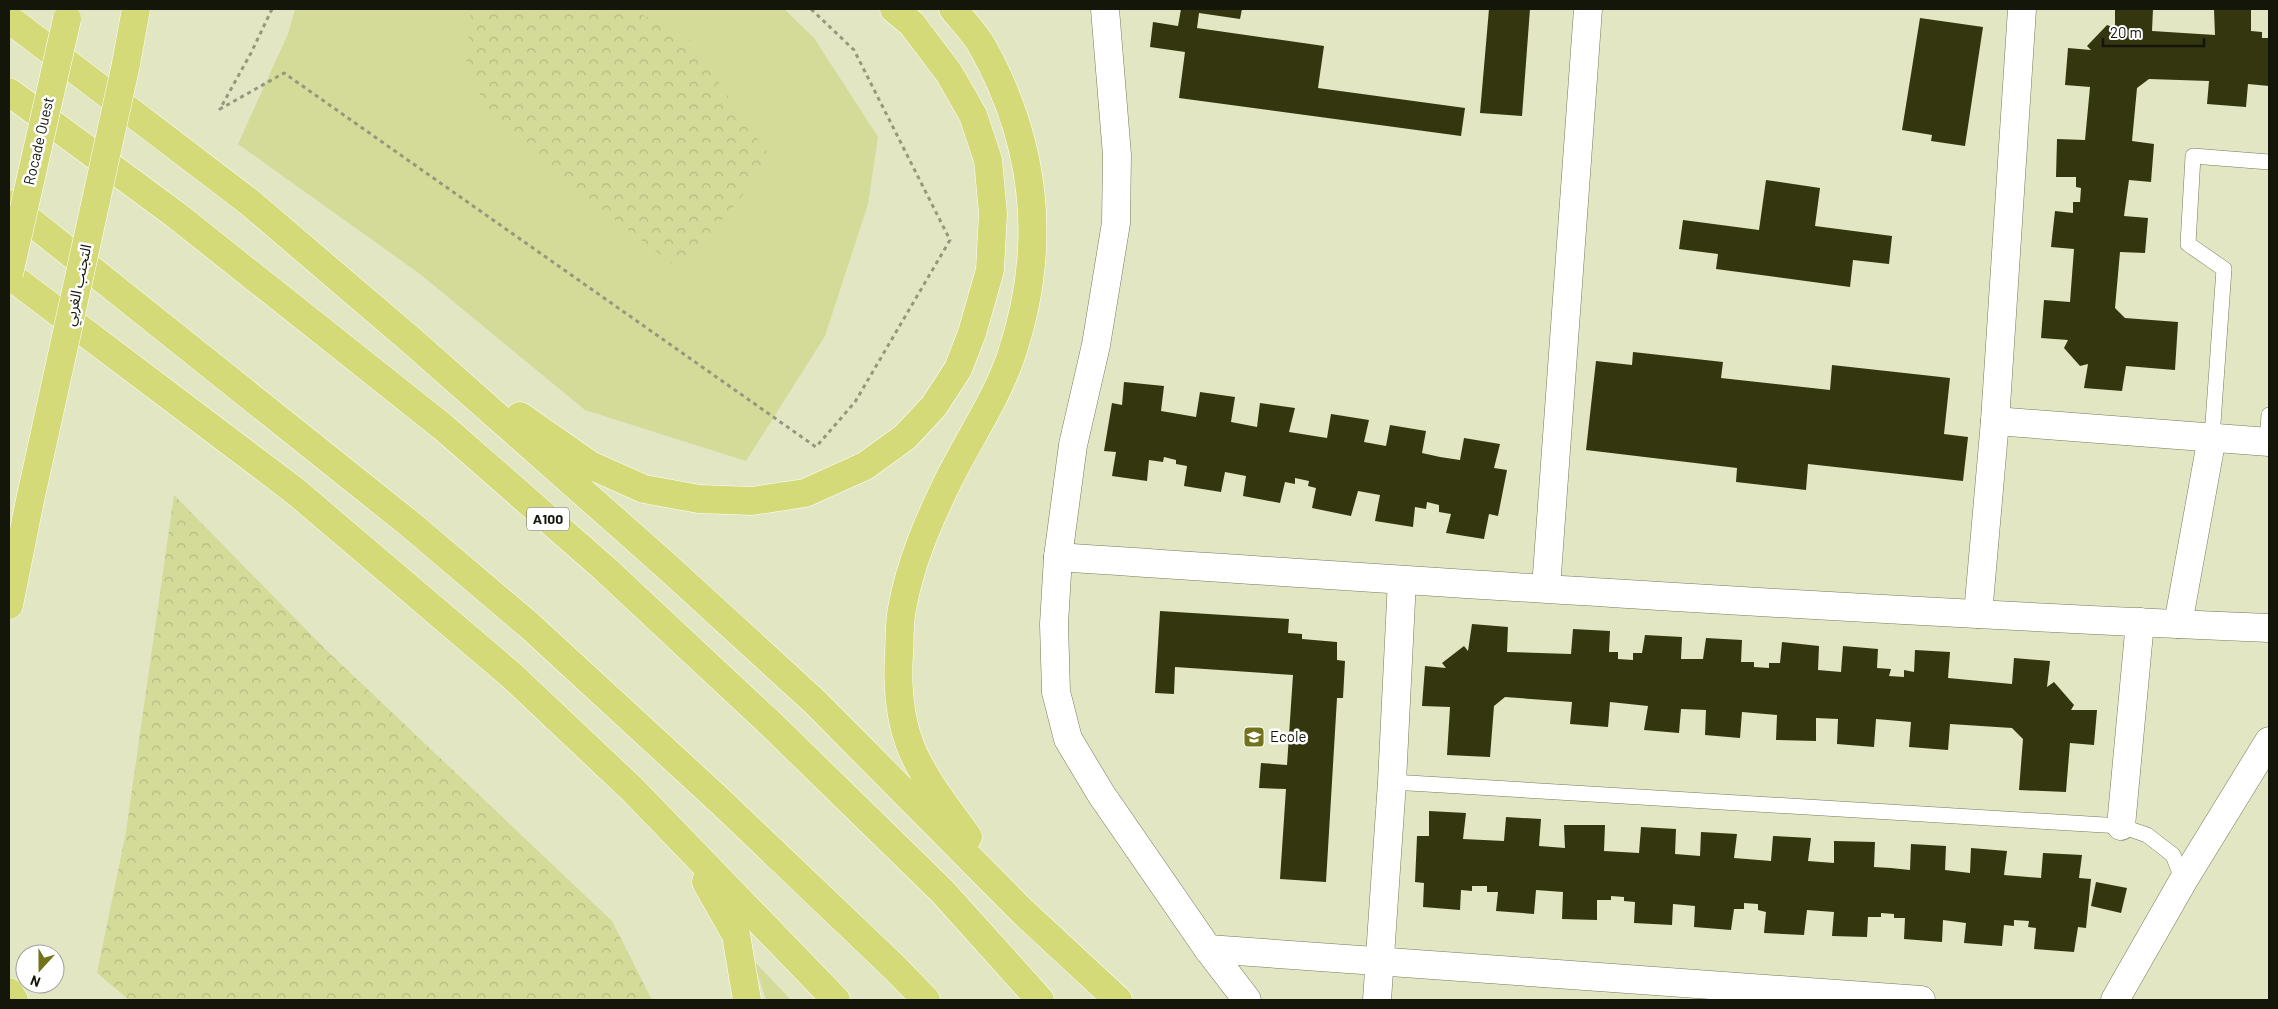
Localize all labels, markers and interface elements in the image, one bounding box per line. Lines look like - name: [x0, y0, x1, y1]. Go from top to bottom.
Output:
- scale bar: [2103, 15, 2204, 47]
- text: 20 m: [2110, 23, 2142, 41]
- street label: Rocade Ouest: [19, 95, 57, 187]
- street label: التجنب الغربي: [60, 242, 98, 328]
- road number: A100: [527, 508, 569, 530]
- school or university icon: Ecole: [1242, 725, 1266, 749]
- place label: Ecole: [1270, 727, 1306, 745]
- north arrow: [15, 944, 65, 994]
- text: N: [28, 972, 43, 991]

